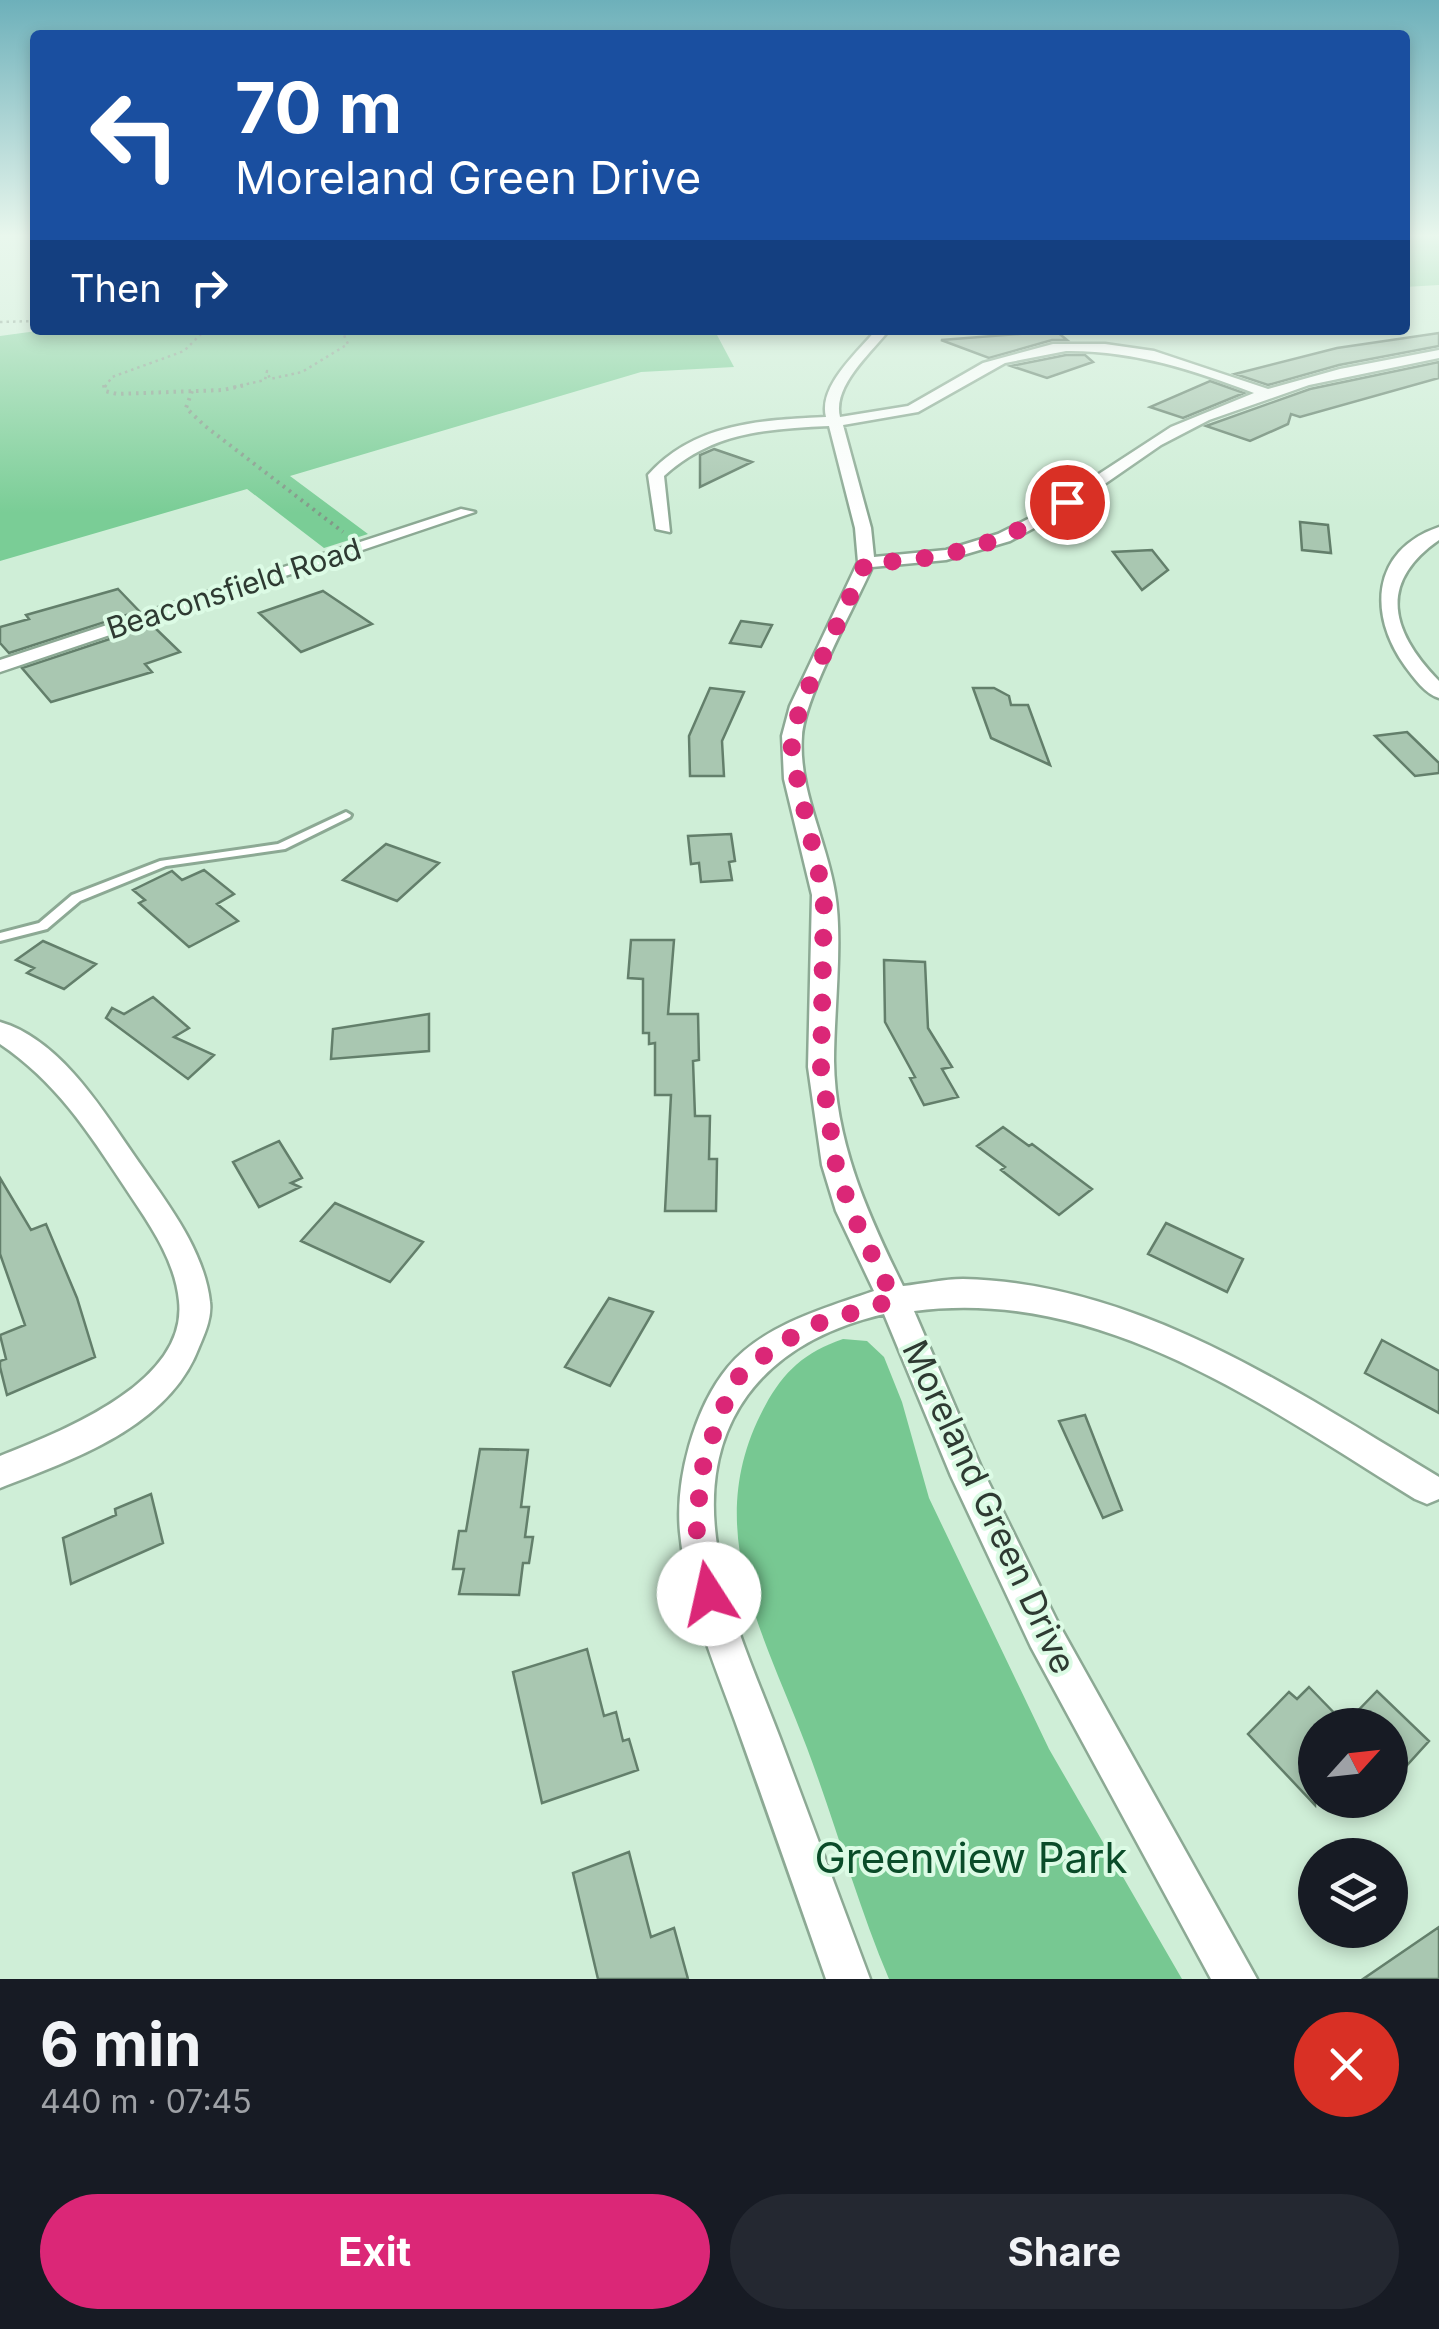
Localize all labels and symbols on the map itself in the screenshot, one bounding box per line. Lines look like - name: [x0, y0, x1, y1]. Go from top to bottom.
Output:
- pin: [1025, 460, 1110, 545]
- street label: Beaconsfield Road: [102, 530, 365, 646]
- street label: Moreland Green Drive: [894, 1333, 1086, 1680]
- position arrow: [657, 1542, 761, 1646]
- north arrow: [1298, 1708, 1408, 1818]
- park label: Greenview Park: [814, 1832, 1128, 1883]

